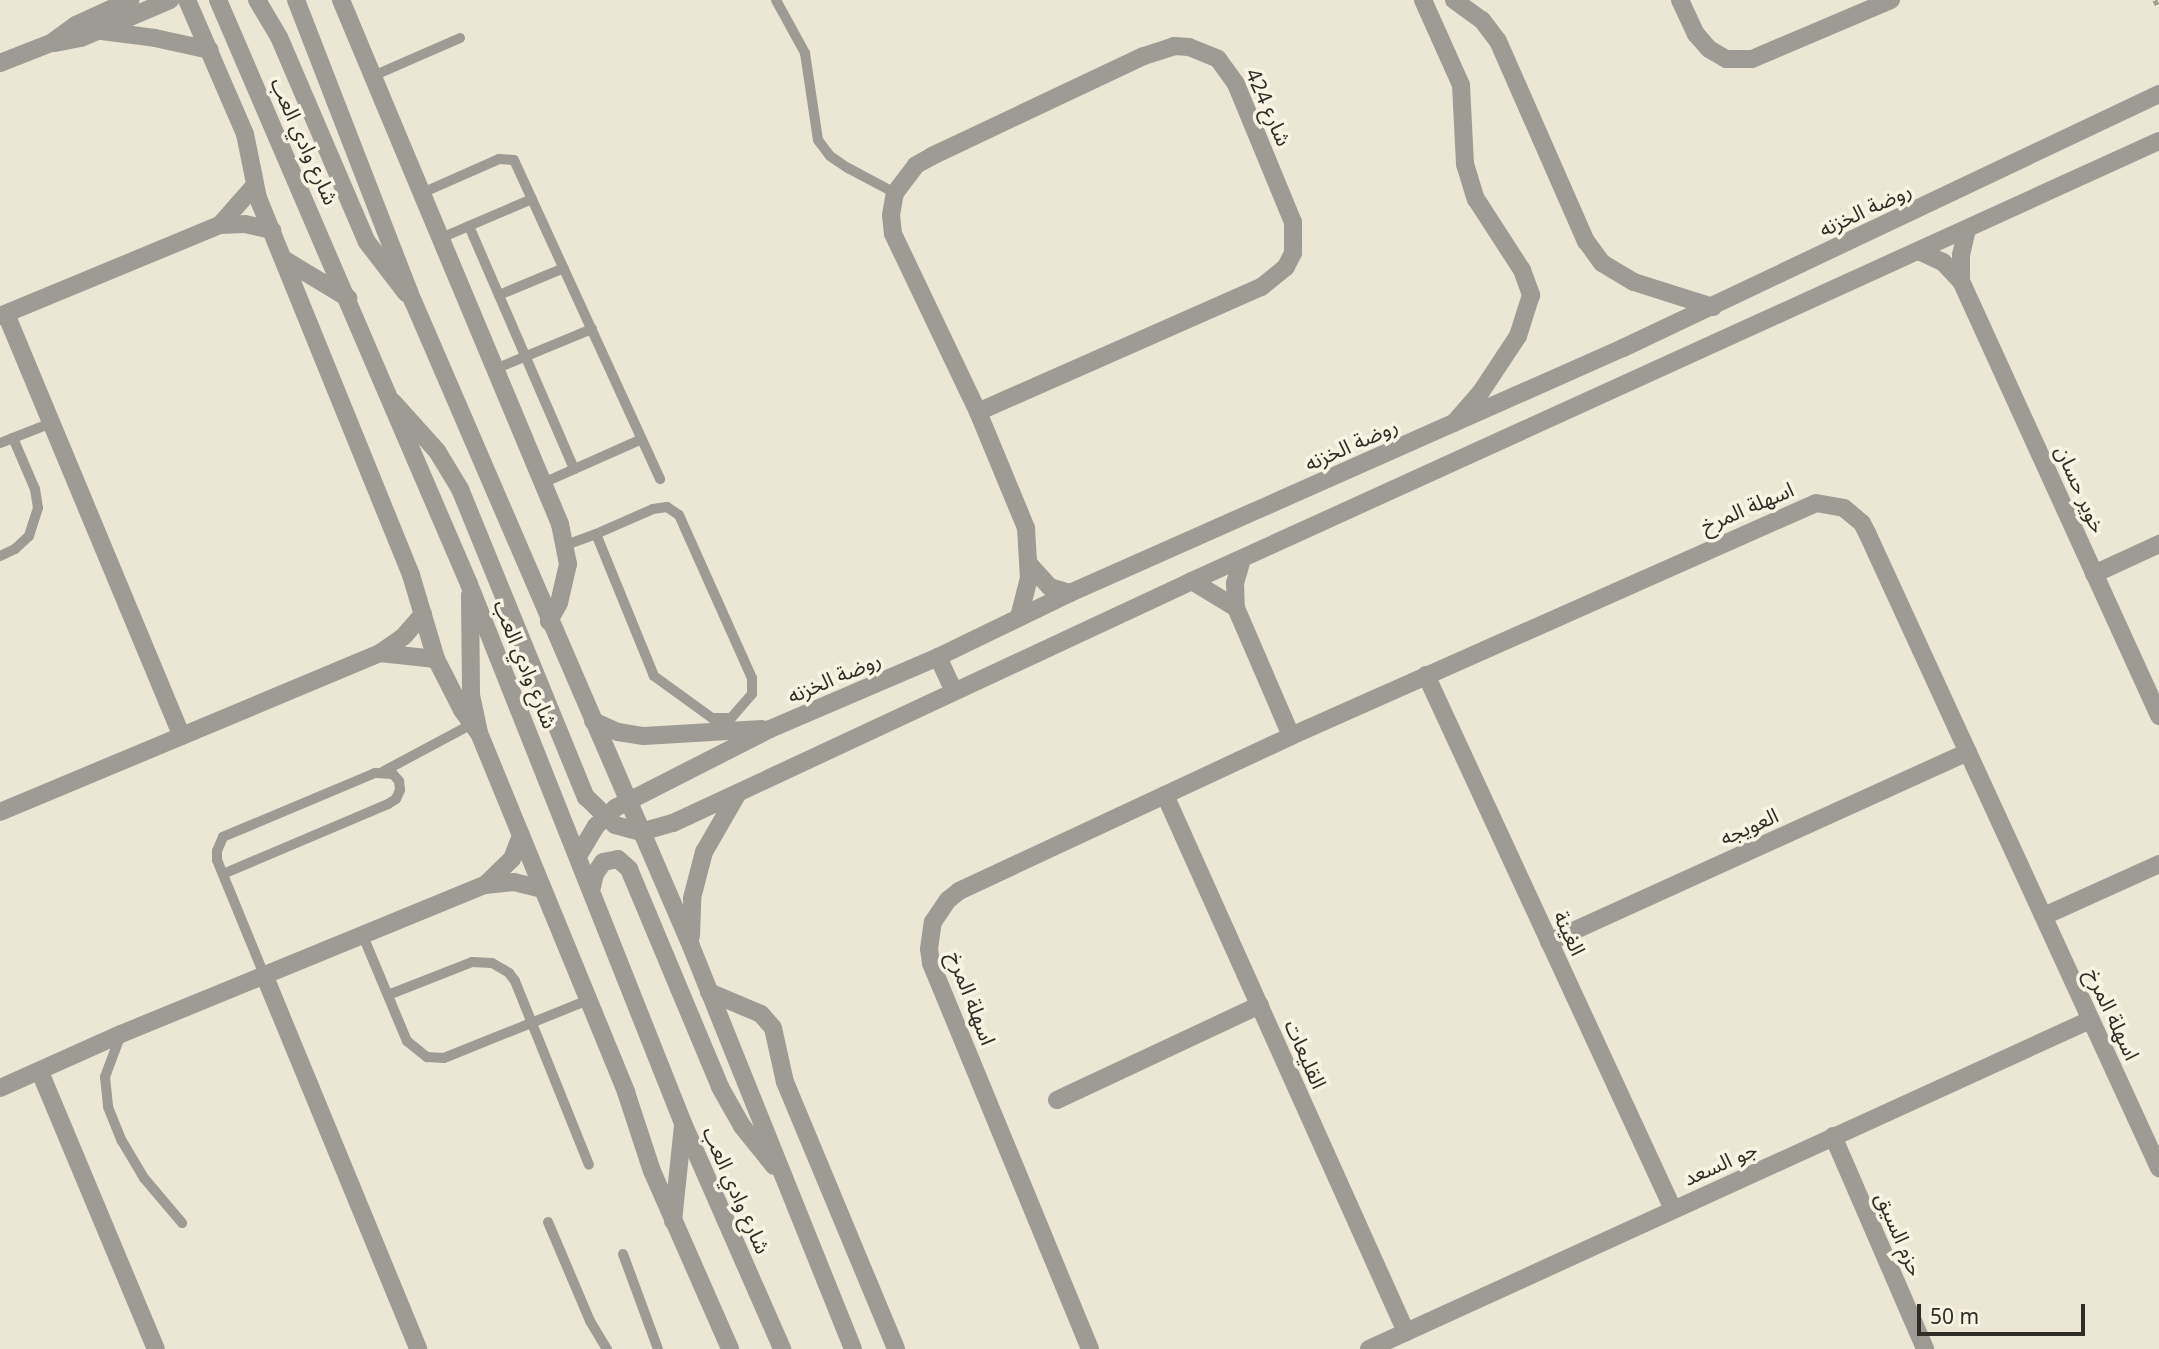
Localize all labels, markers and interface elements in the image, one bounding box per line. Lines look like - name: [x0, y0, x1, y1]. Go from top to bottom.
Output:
- street label: شارع 424: [1241, 64, 1297, 150]
- street label: شارع وادي العب: [266, 73, 344, 209]
- street label: روضة الخزنه: [1815, 177, 1915, 241]
- street label: روضة الخزنه: [1301, 412, 1401, 476]
- street label: خوير حسان: [2051, 441, 2111, 537]
- street label: اسهلة المرخ: [1697, 476, 1797, 538]
- street label: شارع وادي العب: [489, 596, 563, 732]
- street label: روضة الخزنه: [783, 646, 885, 708]
- street label: العويجه: [1716, 802, 1782, 850]
- street label: الغينة: [1549, 907, 1591, 959]
- street label: اسهلة المرخ: [943, 948, 1001, 1048]
- street label: اسهلة المرخ: [2081, 964, 2145, 1064]
- street label: القليعات: [1280, 1016, 1332, 1092]
- street label: شارع وادي العب: [698, 1122, 776, 1258]
- street label: جو السعد: [1679, 1136, 1761, 1190]
- street label: حزم السيق: [1871, 1188, 1929, 1280]
- scale bar: [1921, 1290, 2089, 1334]
- text: 50 m: [1930, 1302, 1979, 1330]

